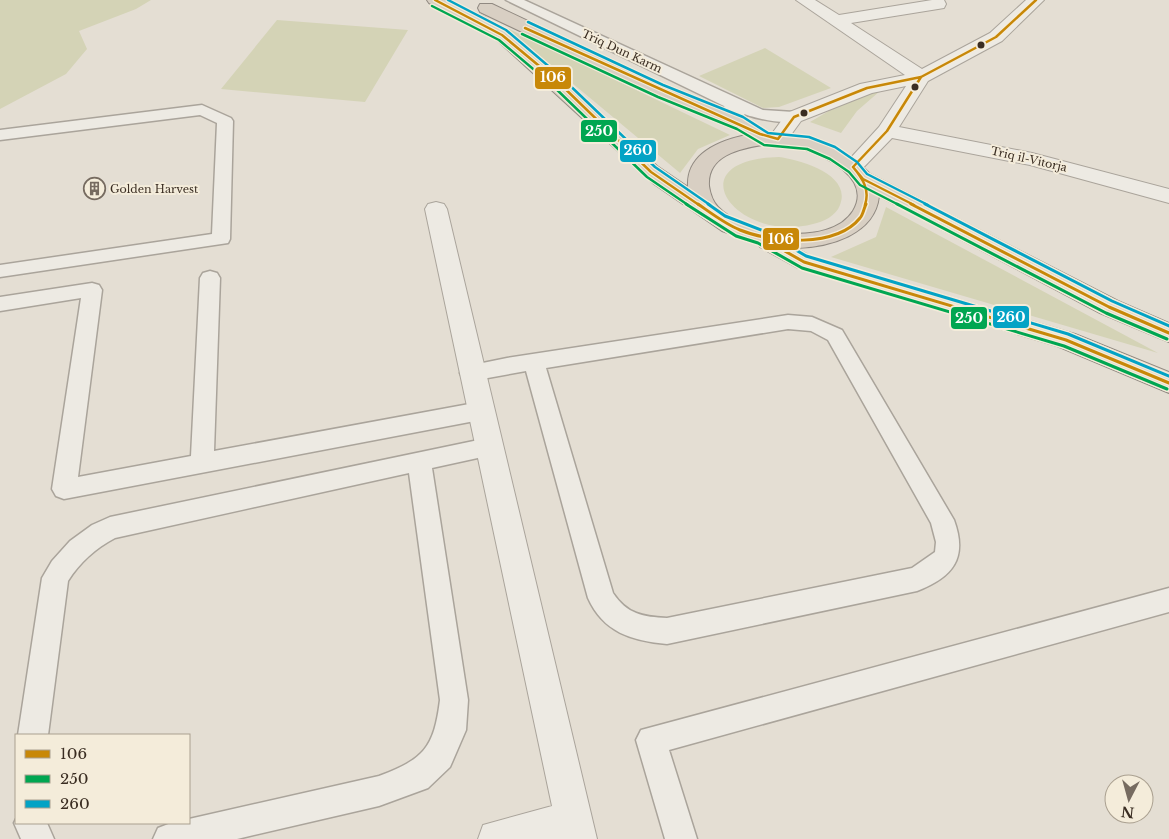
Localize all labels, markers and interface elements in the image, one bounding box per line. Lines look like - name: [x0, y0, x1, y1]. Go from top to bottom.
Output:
- street label: Triq Dun Karm: [580, 26, 665, 76]
- unlabelled marker: [976, 40, 986, 50]
- line badge: 106: [534, 66, 572, 90]
- text: 106: [540, 68, 566, 86]
- unlabelled marker: [910, 82, 920, 92]
- unlabelled marker: [799, 108, 809, 118]
- line badge: 250: [580, 119, 618, 143]
- text: 250: [585, 122, 613, 140]
- line badge: 260: [619, 139, 657, 163]
- text: 260: [623, 141, 653, 159]
- street label: Triq il-Vitorja: [990, 143, 1069, 175]
- building icon: Golden Harvest: [82, 177, 106, 201]
- place label: Golden Harvest: [110, 182, 199, 196]
- line badge: 106: [762, 227, 800, 251]
- text: 106: [768, 230, 794, 248]
- line badge: 260: [992, 305, 1030, 329]
- line badge: 250: [950, 306, 988, 330]
- text: 260: [996, 308, 1026, 326]
- text: 250: [955, 309, 983, 327]
- legend: [15, 734, 190, 824]
- text: 106: [60, 744, 87, 763]
- text: 250: [60, 769, 88, 788]
- north arrow: [1104, 774, 1154, 824]
- text: 260: [60, 794, 90, 813]
- text: N: [1120, 802, 1135, 822]

